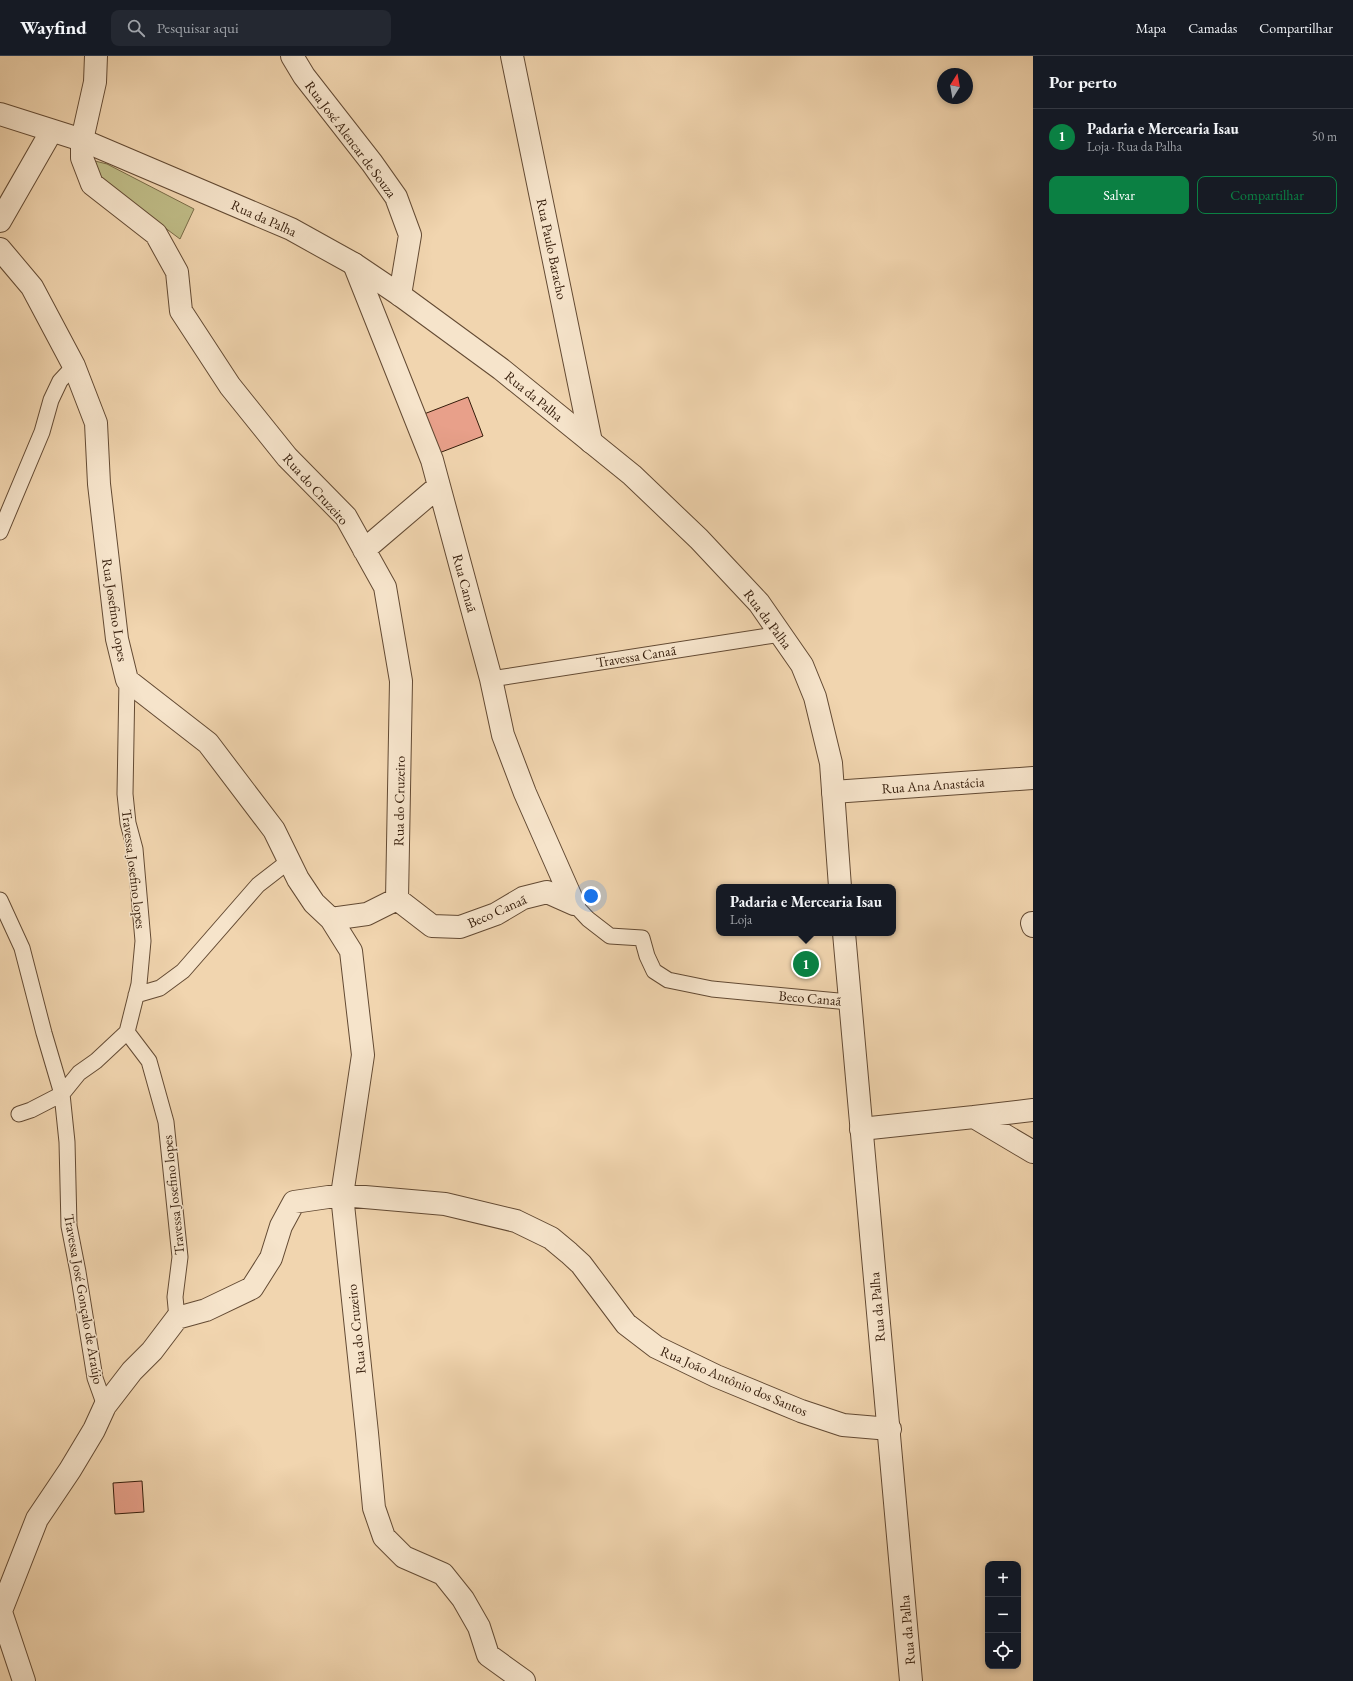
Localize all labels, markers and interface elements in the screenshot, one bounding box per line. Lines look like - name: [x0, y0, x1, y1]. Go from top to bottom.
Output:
- search box: [111, 10, 391, 46]
- text: Wayfind: [20, 15, 87, 40]
- icon: search: [125, 17, 147, 39]
- text: Pesquisar aqui: [157, 18, 239, 37]
- text: Mapa: [1136, 19, 1166, 37]
- text: Camadas: [1188, 19, 1237, 37]
- text: Compartilhar: [1259, 19, 1333, 37]
- north arrow: [937, 68, 973, 104]
- text: Por perto: [1049, 71, 1117, 93]
- street label: Rua José Alencar de Souza: [301, 77, 401, 201]
- text: Padaria e Mercearia Isau: [1087, 119, 1239, 138]
- text: 1: [1059, 128, 1065, 145]
- text: 50 m: [1312, 128, 1337, 145]
- text: Loja · Rua da Palha: [1087, 138, 1182, 155]
- button: Salvar: [1049, 176, 1189, 214]
- button: Compartilhar: [1197, 176, 1337, 214]
- street label: Rua da Palha: [228, 196, 300, 241]
- street label: Rua Paulo Baracho: [533, 197, 571, 301]
- street label: Rua da Palha: [501, 367, 567, 425]
- street label: Rua do Cruzeiro: [279, 449, 353, 529]
- street label: Rua Canaã: [449, 552, 482, 615]
- street label: Rua Josefino Lopes: [98, 557, 132, 663]
- street label: Rua da Palha: [740, 586, 796, 653]
- street label: Travessa Canaã: [595, 641, 678, 671]
- street label: Rua do Cruzeiro: [389, 756, 409, 846]
- street label: Rua Ana Anastácia: [881, 772, 985, 798]
- street label: Travessa Josefino lopes: [118, 808, 150, 930]
- popup: [716, 884, 896, 936]
- your location: [581, 886, 601, 906]
- street label: Beco Canaã: [465, 890, 530, 932]
- text: Padaria e Mercearia Isau: [730, 892, 882, 911]
- text: Loja: [730, 911, 752, 928]
- pin: 1: [793, 949, 819, 979]
- street label: Beco Canaã: [778, 986, 842, 1010]
- street label: Travessa Josefino lopes: [158, 1134, 188, 1256]
- street label: Travessa José Gonçalo de Araújo: [60, 1212, 108, 1386]
- street label: Rua da Palha: [865, 1271, 889, 1343]
- street label: Rua do Cruzeiro: [342, 1283, 370, 1375]
- street label: Rua João Antônio dos Santos: [658, 1342, 811, 1420]
- map controls: [985, 1561, 1021, 1669]
- button: +: [985, 1561, 1021, 1597]
- street label: Rua da Palha: [895, 1594, 919, 1666]
- button: −: [985, 1597, 1021, 1633]
- button: locate: [985, 1633, 1021, 1669]

